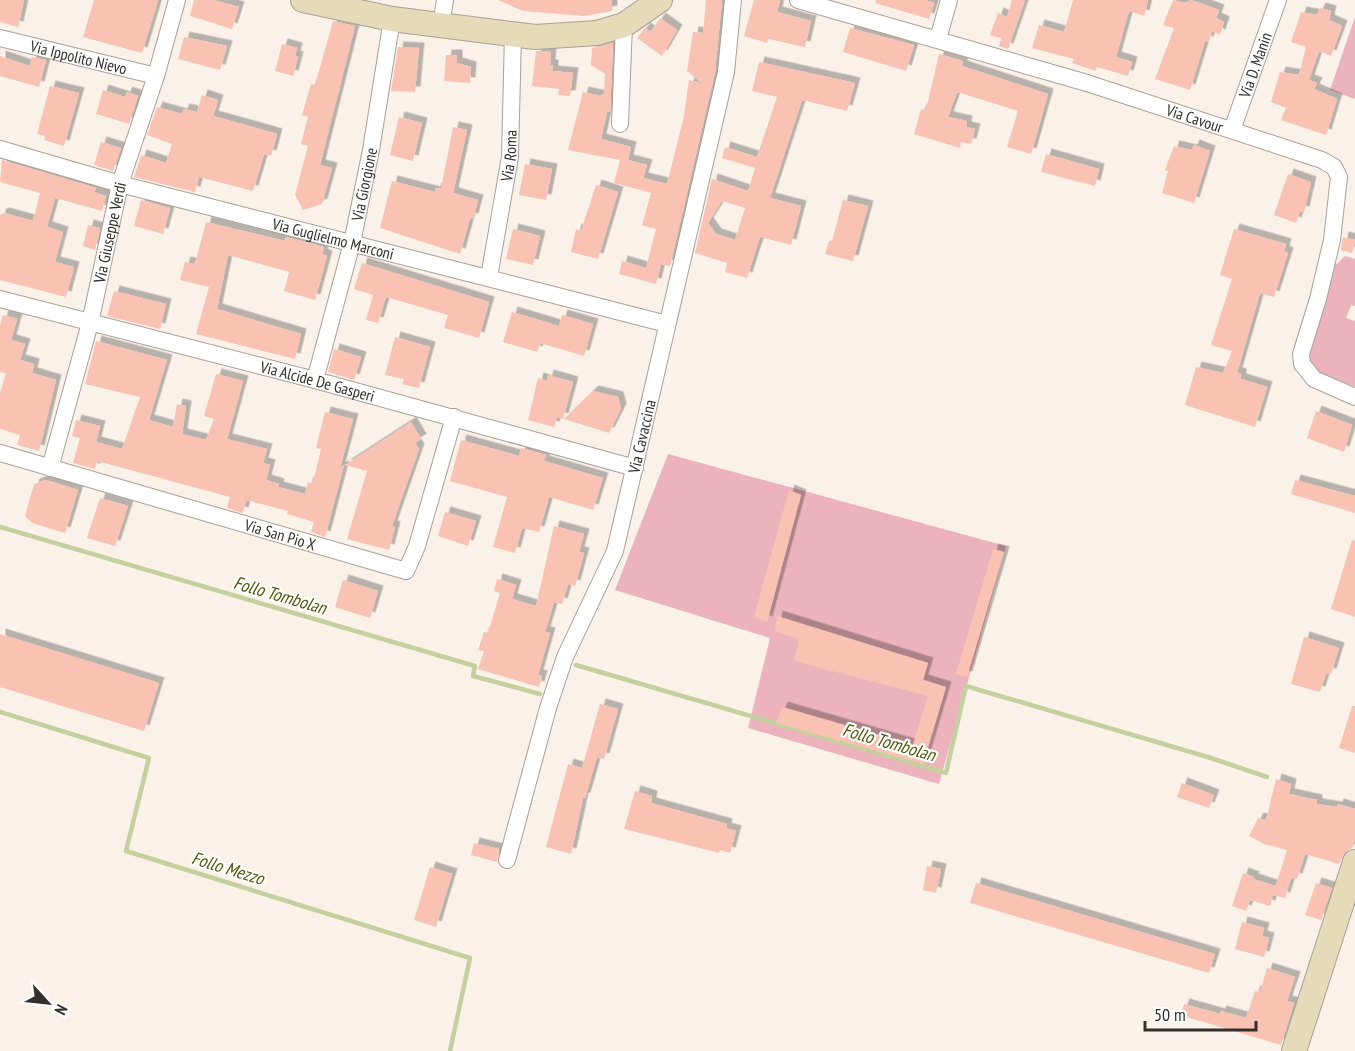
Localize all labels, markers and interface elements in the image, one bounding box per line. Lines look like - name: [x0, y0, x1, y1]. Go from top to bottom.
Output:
- street label: Via D. Manin: [1234, 30, 1276, 101]
- street label: Via Ippolito Nievo: [27, 36, 129, 79]
- street label: Via Cavour: [1163, 99, 1226, 137]
- street label: Via Roma: [496, 130, 521, 184]
- street label: Via Giorgione: [347, 146, 381, 224]
- street label: Via Giuseppe Verdi: [89, 180, 130, 286]
- street label: Via Guglielmo Marconi: [269, 213, 396, 264]
- street label: Via Alcide De Gasperi: [257, 356, 377, 406]
- street label: Via Cavaccina: [623, 398, 660, 476]
- street label: Via San Pio X: [242, 514, 318, 554]
- water label: Follo Tombolan: [231, 571, 330, 619]
- water label: Follo Tombolan: [840, 718, 939, 766]
- water label: Follo Mezzo: [189, 846, 268, 890]
- north arrow: [18, 973, 78, 1033]
- scale bar: [1145, 994, 1256, 1032]
- text: N: [50, 1001, 72, 1018]
- text: 50 m: [1154, 1003, 1186, 1026]

